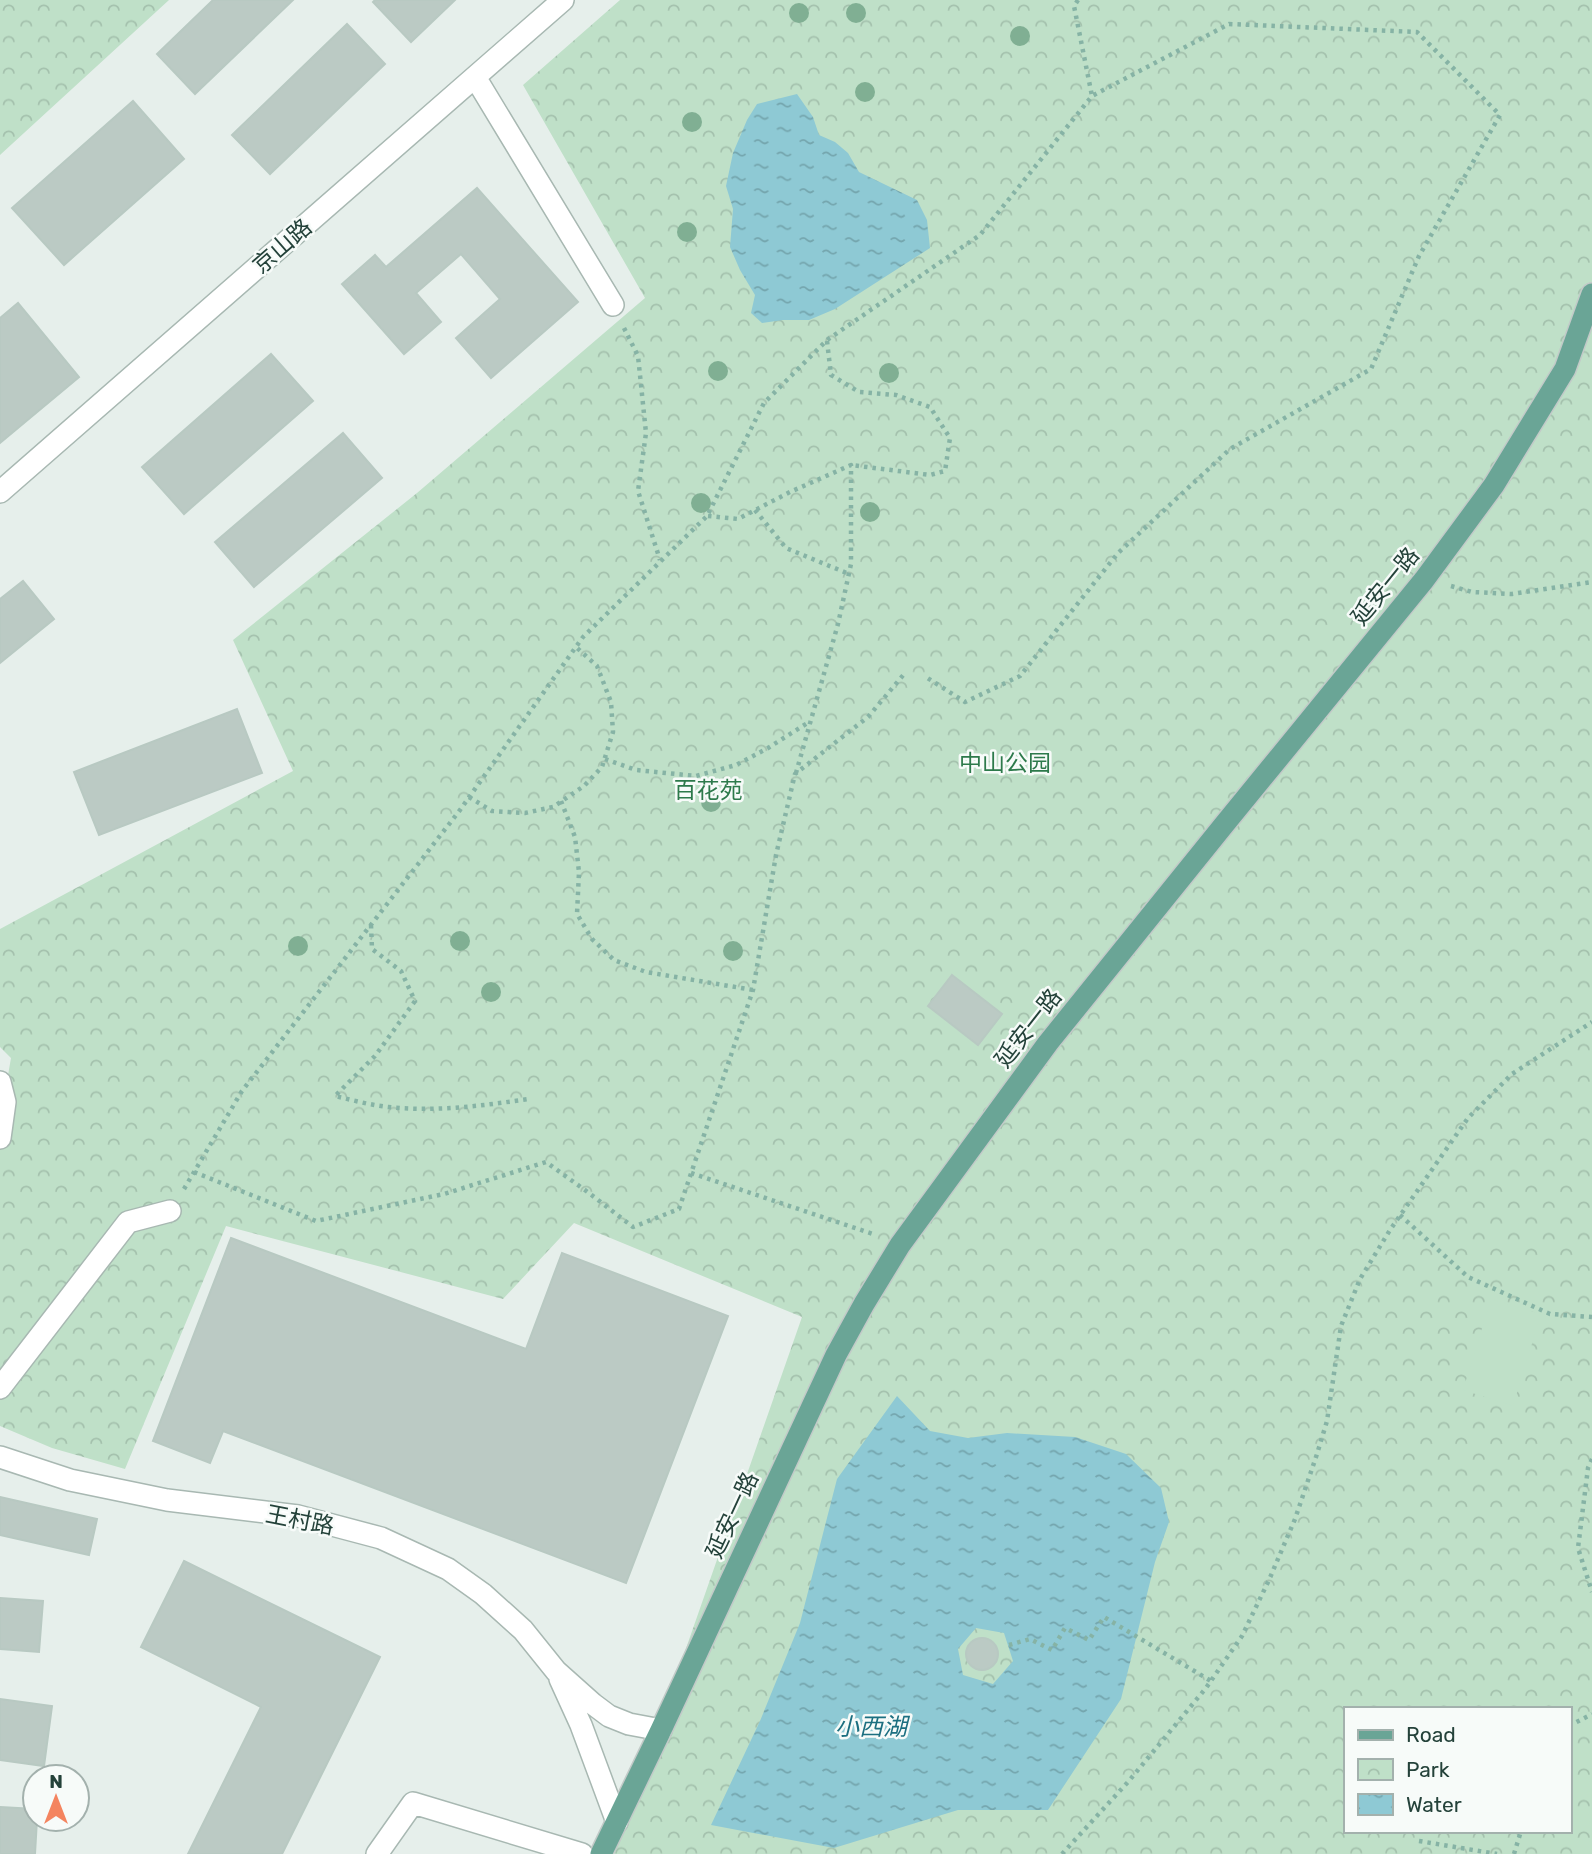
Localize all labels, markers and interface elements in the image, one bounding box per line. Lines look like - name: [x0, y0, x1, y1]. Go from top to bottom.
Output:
- street label: 京山路: [247, 213, 317, 279]
- street label: 延安一路: [1345, 541, 1425, 631]
- park label: 中山公园: [959, 749, 1051, 777]
- park label: 百花苑: [674, 776, 743, 804]
- street label: 延安一路: [989, 983, 1067, 1073]
- street label: 延安一路: [700, 1467, 764, 1563]
- street label: 王村路: [263, 1500, 337, 1540]
- legend: [1344, 1707, 1571, 1833]
- water label: 小西湖: [835, 1713, 911, 1741]
- text: Road: [1406, 1722, 1456, 1747]
- text: Park: [1406, 1757, 1450, 1782]
- north arrow: [21, 1763, 91, 1833]
- text: N: [49, 1770, 63, 1793]
- text: Water: [1406, 1792, 1462, 1817]

